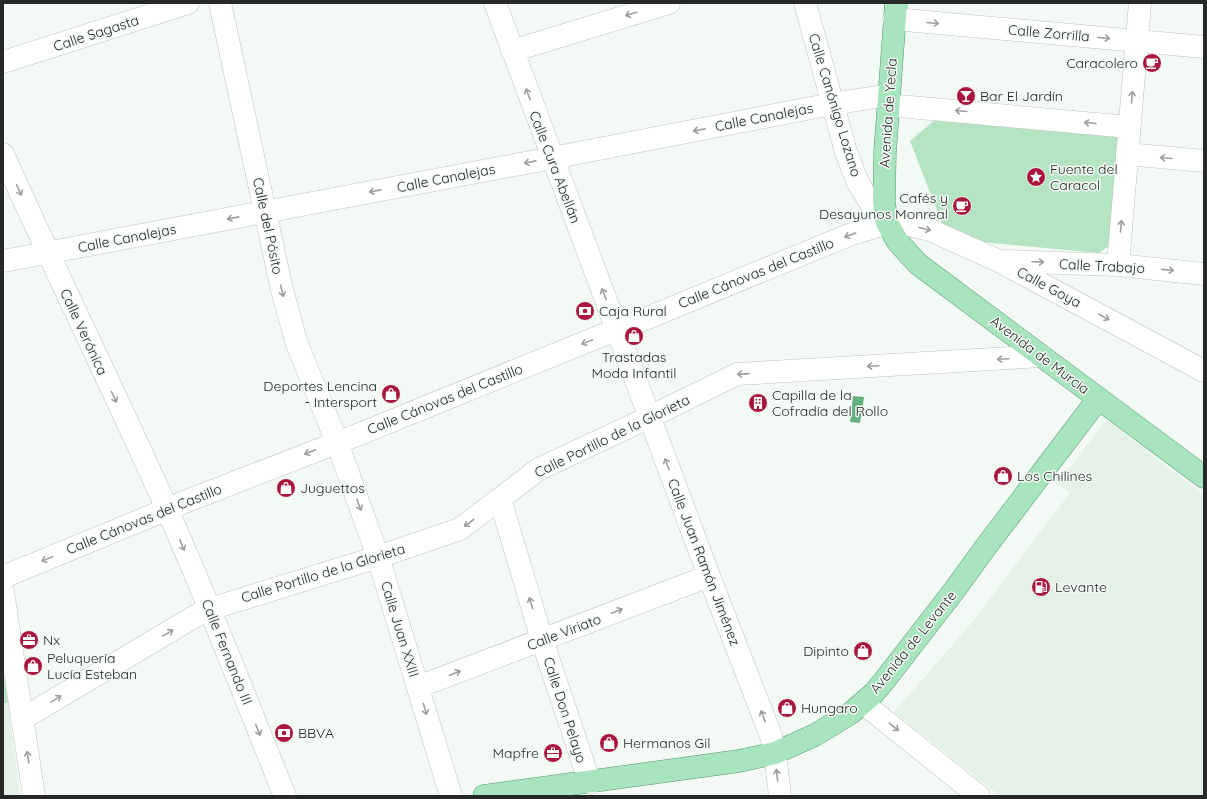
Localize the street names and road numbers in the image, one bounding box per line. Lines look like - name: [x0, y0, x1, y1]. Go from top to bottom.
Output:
- street label: Calle Sagasta: [51, 11, 141, 55]
- street label: Calle Zorrilla: [1007, 20, 1091, 46]
- street label: Calle Canónigo Lozano: [805, 31, 865, 179]
- street label: Avenida de Yecla: [875, 57, 901, 169]
- street label: Calle Canalejas: [713, 99, 815, 135]
- street label: Calle Cura Abellán: [525, 108, 585, 226]
- street label: Calle Canalejas: [395, 160, 497, 196]
- street label: Calle del Pósito: [249, 176, 287, 276]
- street label: Calle Canalejas: [76, 220, 178, 256]
- street label: Calle Cánovas del Castillo: [676, 234, 836, 312]
- street label: Calle Trabajo: [1058, 255, 1146, 277]
- street label: Calle Goya: [1014, 263, 1084, 311]
- street label: Calle Verónica: [56, 286, 112, 378]
- street label: Avenida de Murcia: [987, 312, 1093, 398]
- street label: Calle Cánovas del Castillo: [365, 360, 525, 438]
- street label: Calle Portillo de la Glorieta: [531, 391, 693, 481]
- street label: Calle Juan Ramón Jiménez: [664, 476, 744, 648]
- street label: Calle Cánovas del Castillo: [64, 480, 224, 558]
- street label: Calle Portillo de la Glorieta: [239, 539, 407, 607]
- street label: Calle Juan XXIII: [377, 579, 423, 679]
- street label: Avenida de Levante: [866, 587, 960, 697]
- street label: Calle Fernando III: [198, 596, 256, 708]
- street label: Calle Viriato: [524, 610, 604, 654]
- street label: Calle Don Pelayo: [539, 655, 591, 765]

